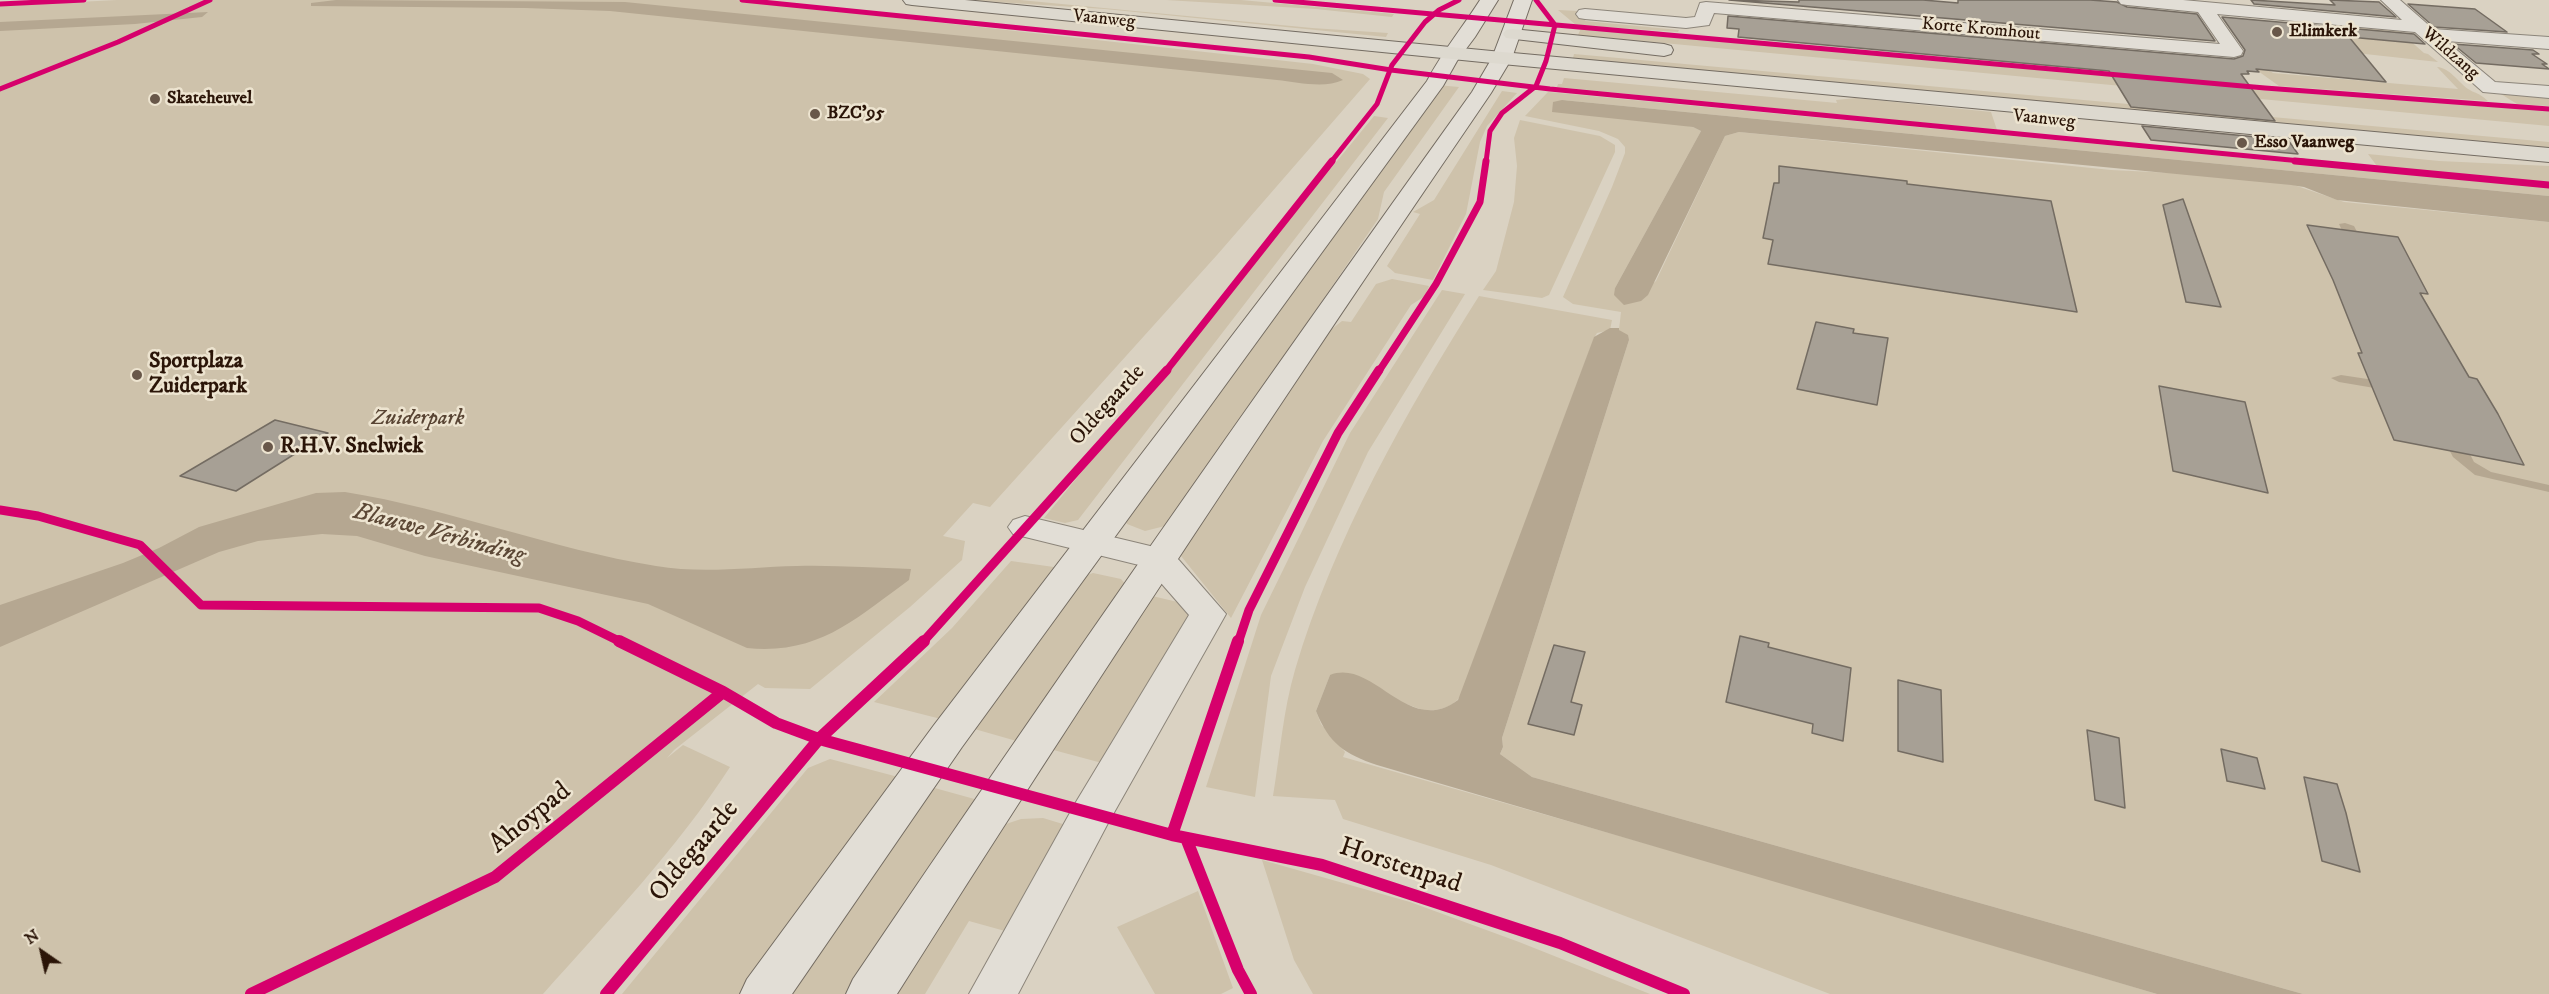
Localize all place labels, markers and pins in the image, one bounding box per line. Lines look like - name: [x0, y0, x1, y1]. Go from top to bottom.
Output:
- place label: Elimkerk: [2289, 21, 2357, 43]
- marker: Elimkerk: [2270, 25, 2284, 39]
- place label: Skateheuvel: [167, 88, 252, 110]
- marker: Skateheuvel: [148, 92, 162, 106]
- place label: BZC'95: [827, 103, 884, 125]
- marker: BZC'95: [808, 107, 822, 121]
- place label: Esso Vaanweg: [2254, 132, 2354, 154]
- marker: Esso Vaanweg: [2235, 136, 2249, 150]
- place label: Sportplaza Zuiderpark: [149, 349, 247, 400]
- marker: Sportplaza Zuiderpark: [130, 368, 144, 382]
- place label: R.H.V. Snelwiek: [280, 434, 423, 460]
- marker: R.H.V. Snelwiek: [261, 440, 275, 454]

